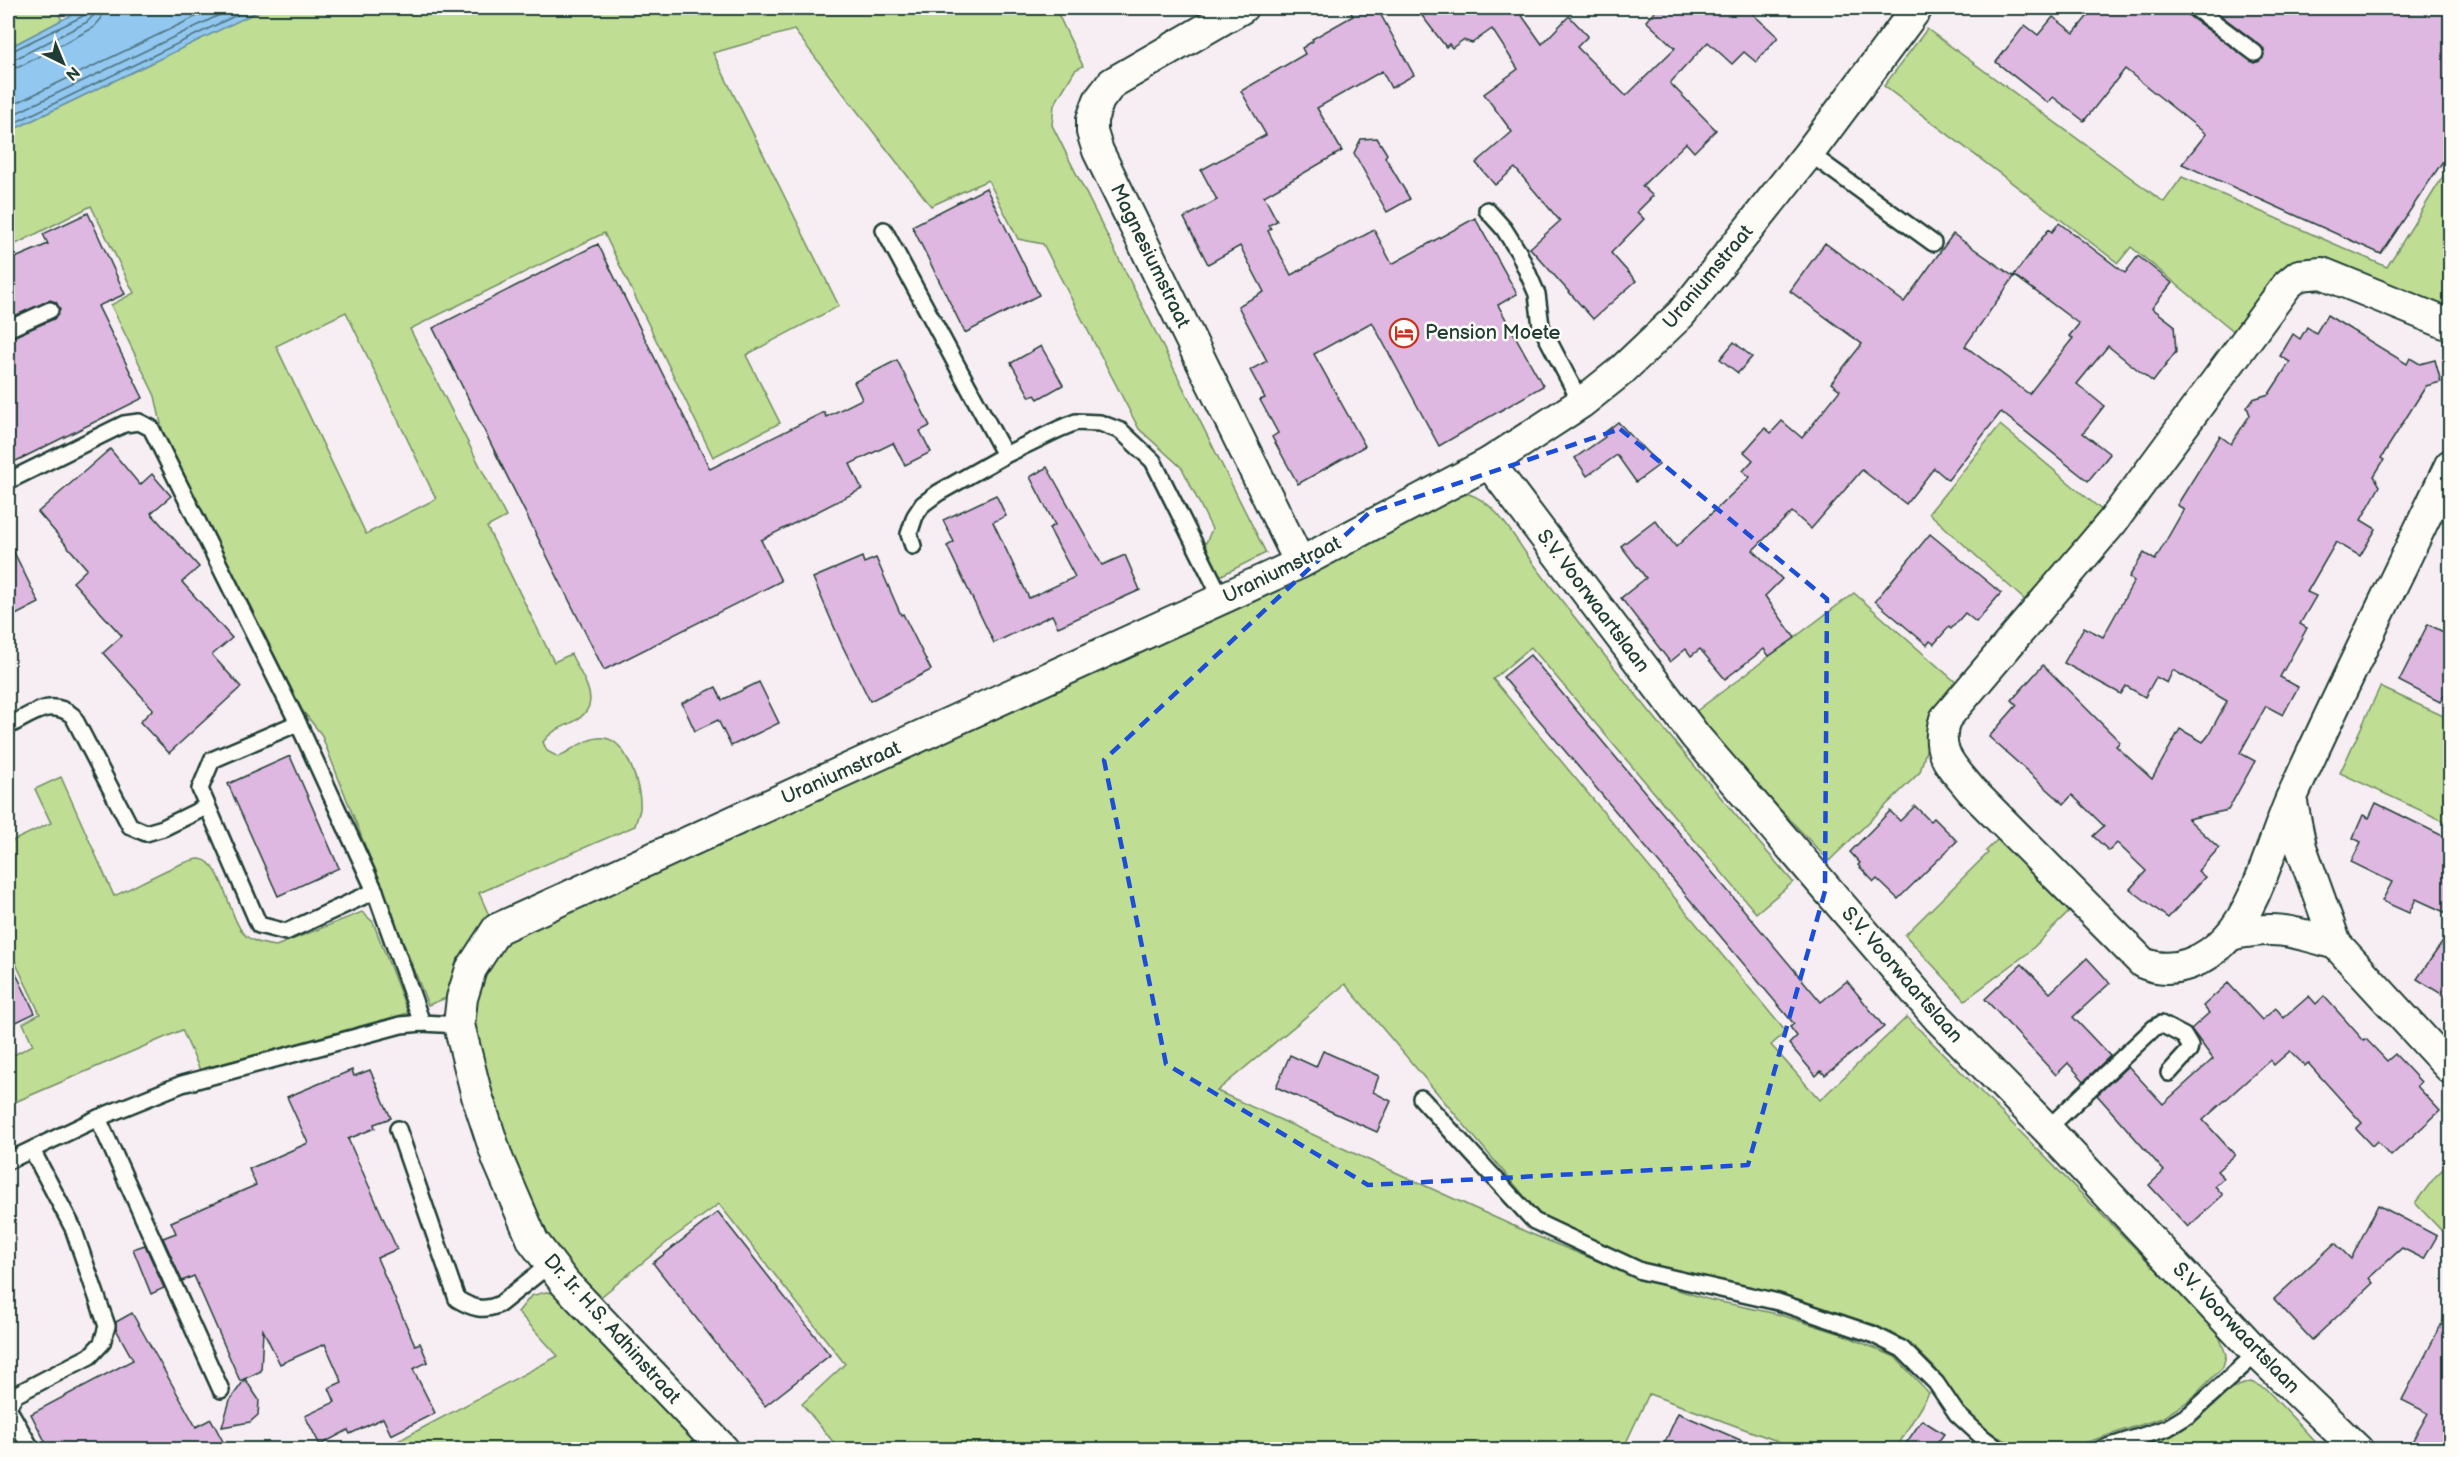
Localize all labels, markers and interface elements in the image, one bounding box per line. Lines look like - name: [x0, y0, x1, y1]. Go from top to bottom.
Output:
- north arrow: [33, 33, 93, 93]
- text: N: [61, 62, 83, 84]
- street label: Magnesiumstraat: [1105, 180, 1195, 332]
- street label: Uraniumstraat: [1658, 220, 1758, 334]
- hotel icon: Pension Moete: [1388, 317, 1420, 349]
- place label: Pension Moete: [1425, 321, 1561, 345]
- street label: S.V. Voorwaartslaan: [1531, 525, 1655, 677]
- street label: Uraniumstraat: [1219, 531, 1345, 609]
- street label: Uraniumstraat: [778, 736, 904, 810]
- street label: S.V. Voorwaartslaan: [1836, 902, 1968, 1048]
- street label: Dr. Ir. H.S. Adhinstraat: [538, 1249, 686, 1409]
- street label: S.V. Voorwaartslaan: [2167, 1258, 2305, 1398]

